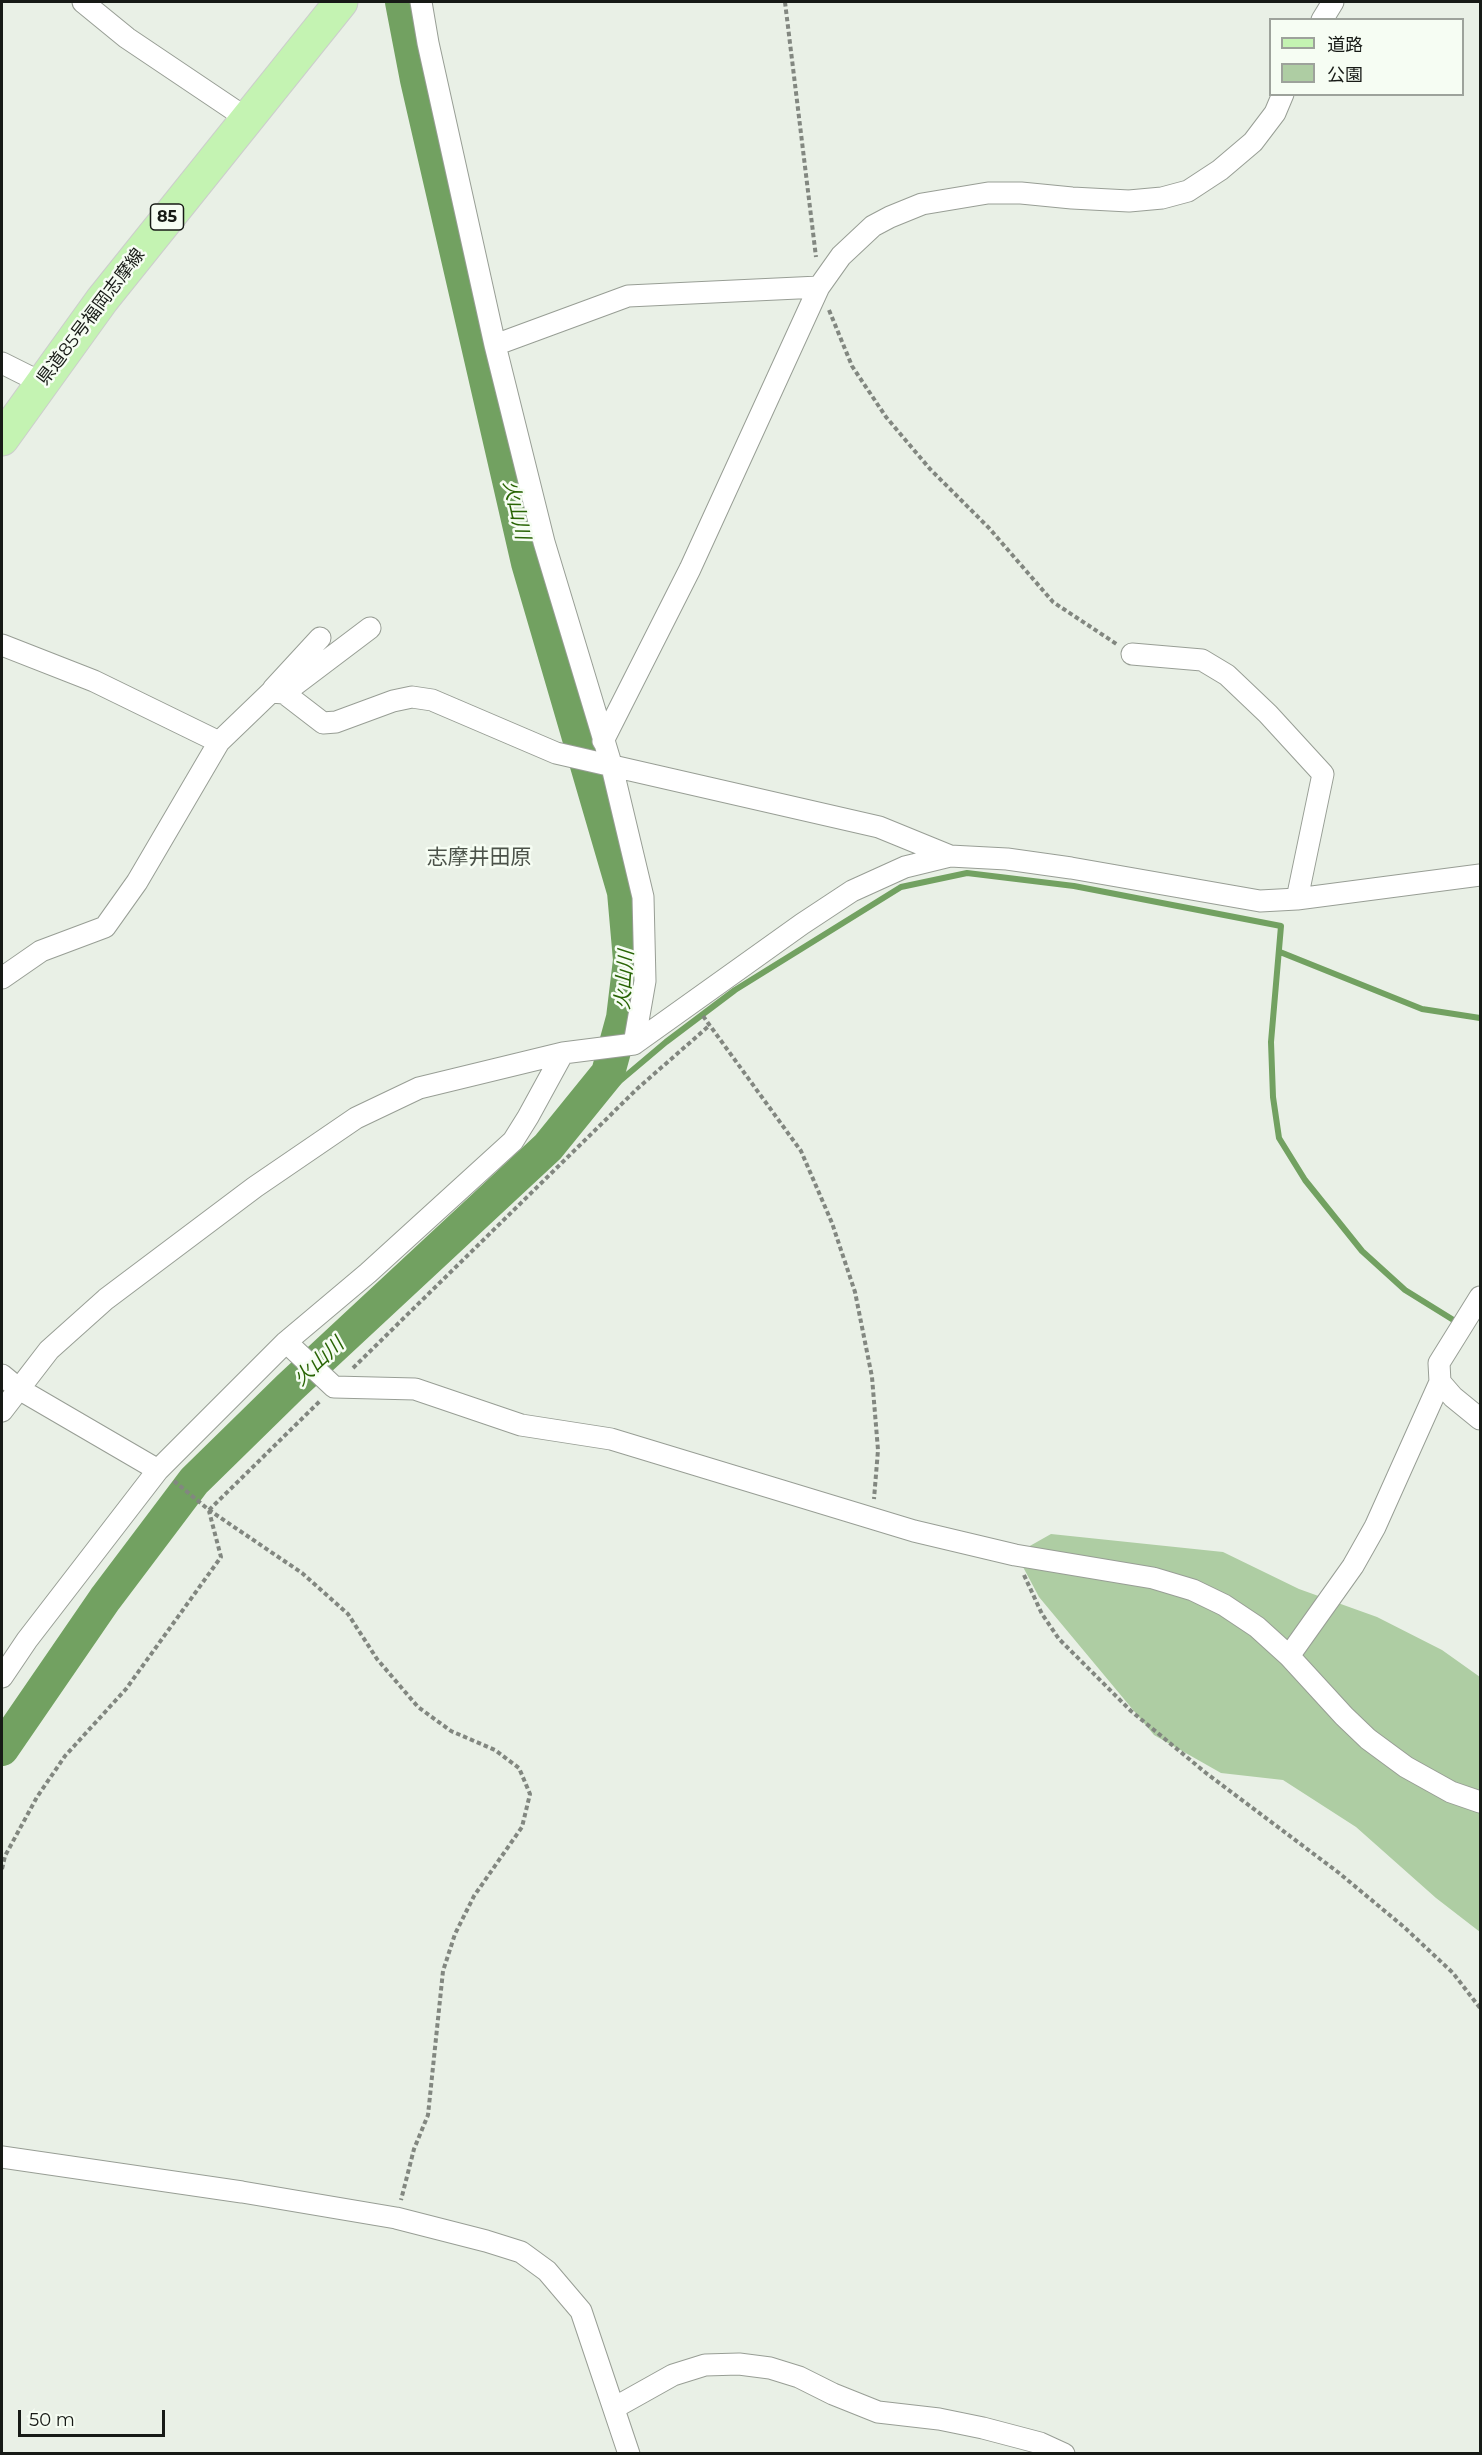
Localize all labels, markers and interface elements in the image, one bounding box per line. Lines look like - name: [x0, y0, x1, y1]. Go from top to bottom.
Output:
- legend: [1269, 18, 1464, 96]
- text: 道路: [1327, 34, 1363, 56]
- text: 公園: [1327, 64, 1363, 86]
- road number: 85: [150, 204, 184, 230]
- street label: 県道85号福岡志摩線: [33, 244, 149, 390]
- water label: 火山川: [498, 478, 534, 542]
- district label: 志摩井田原: [427, 845, 531, 871]
- water label: 火山川: [611, 949, 639, 1011]
- water label: 火山川: [289, 1333, 349, 1391]
- scale bar: [21, 2398, 168, 2436]
- text: 50 m: [29, 2409, 75, 2431]

